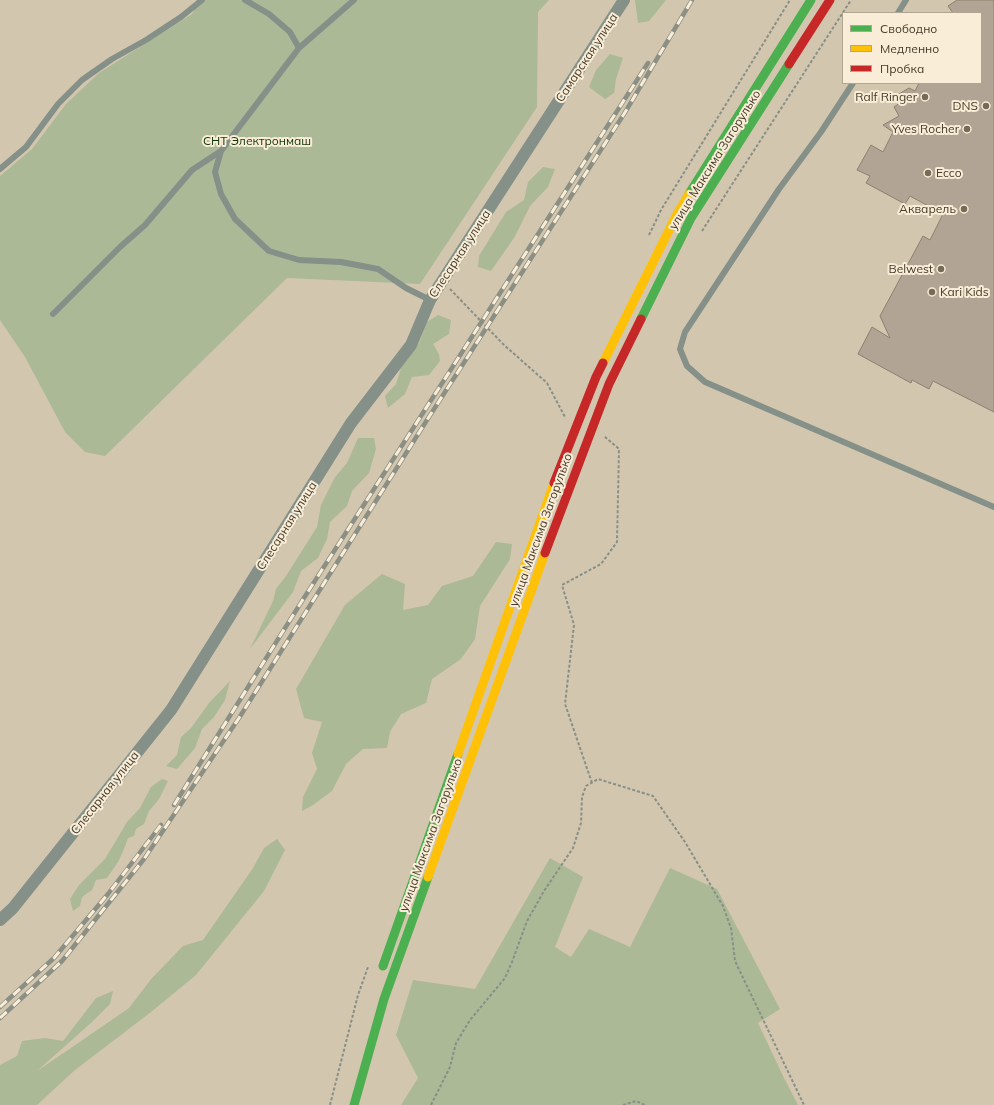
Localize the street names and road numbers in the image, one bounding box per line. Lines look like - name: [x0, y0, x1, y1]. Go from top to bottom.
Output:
- street label: Самарская улица: [553, 11, 621, 105]
- street label: улица Максима Загорулько: [666, 88, 764, 232]
- street label: Слесарная улица: [426, 207, 494, 301]
- street label: улица Максима Загорулько: [507, 452, 575, 608]
- street label: Слесарная улица: [254, 479, 320, 573]
- street label: Слесарная улица: [68, 748, 142, 838]
- street label: улица Максима Загорулько: [397, 757, 465, 913]

